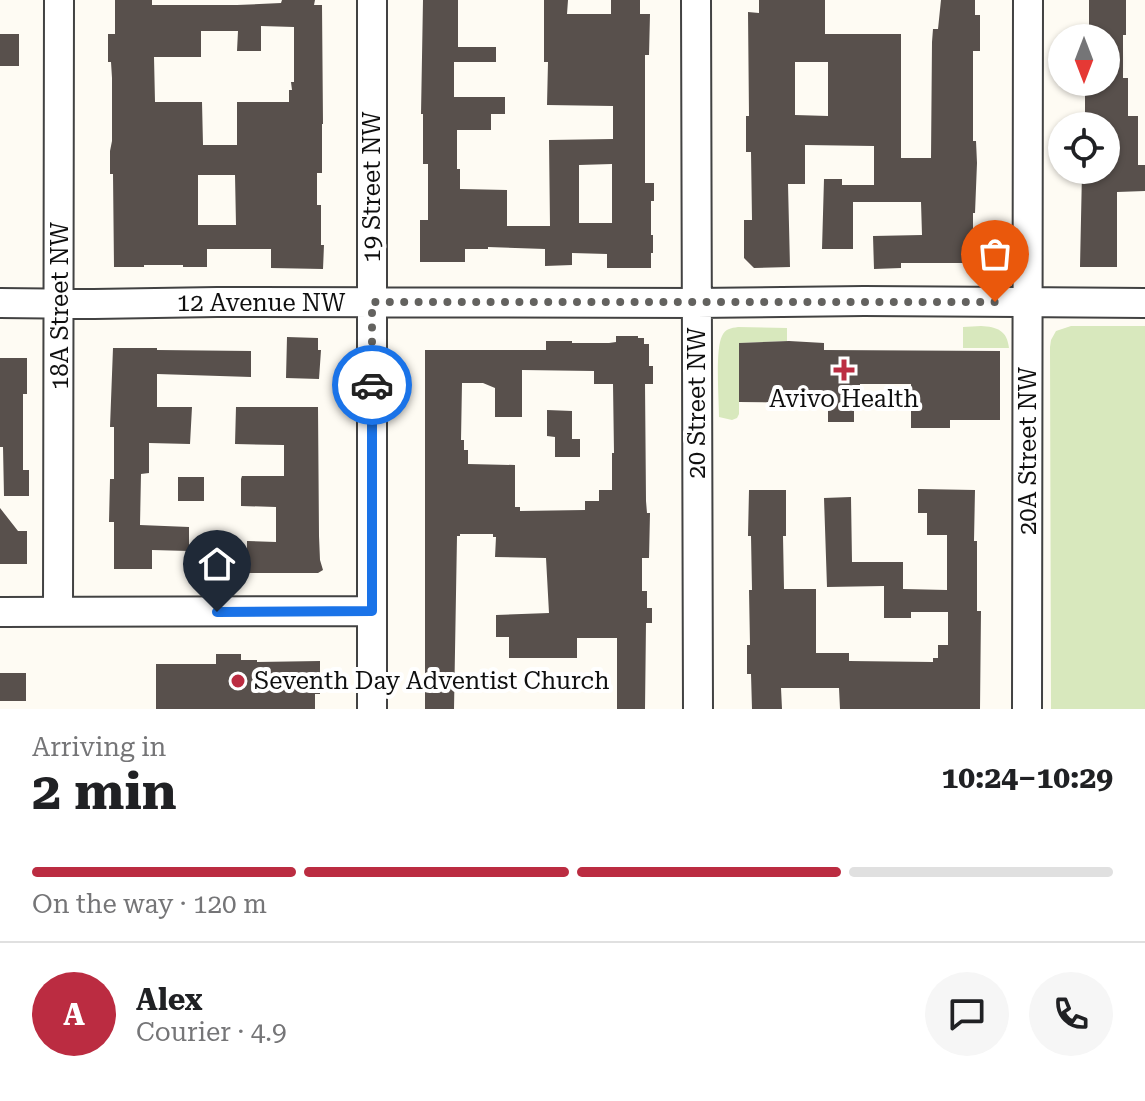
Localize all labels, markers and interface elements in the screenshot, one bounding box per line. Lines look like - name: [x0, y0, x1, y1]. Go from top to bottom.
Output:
- north arrow: [1048, 24, 1120, 96]
- map controls: [1048, 24, 1120, 184]
- street label: 19 Street NW: [358, 111, 386, 263]
- button: locate: [1048, 112, 1120, 184]
- pin: [961, 220, 1029, 302]
- street label: 18A Street NW: [46, 221, 74, 390]
- icon: bag: [973, 232, 1017, 276]
- street label: 12 Avenue NW: [177, 289, 346, 317]
- street label: 20 Street NW: [683, 327, 711, 479]
- courier: [332, 345, 412, 425]
- marker: Avivo Health: [833, 359, 855, 381]
- icon: car: [350, 363, 394, 407]
- street label: 20A Street NW: [1014, 366, 1042, 535]
- place label: Avivo Health: [769, 385, 919, 413]
- pin: [183, 530, 251, 612]
- icon: home: [195, 542, 239, 586]
- place label: Seventh Day Adventist Church: [254, 667, 609, 695]
- marker: Seventh Day Adventist Church: [229, 672, 247, 690]
- text: Arriving in: [32, 732, 166, 762]
- text: 10:24–10:29: [941, 760, 1113, 795]
- text: 2 min: [32, 761, 177, 822]
- text: On the way · 120 m: [32, 889, 267, 919]
- button: chat: [925, 972, 1009, 1056]
- button: phone: [1029, 972, 1113, 1056]
- text: Alex: [136, 982, 203, 1017]
- text: A: [63, 997, 85, 1032]
- text: Courier · 4.9: [136, 1017, 286, 1047]

